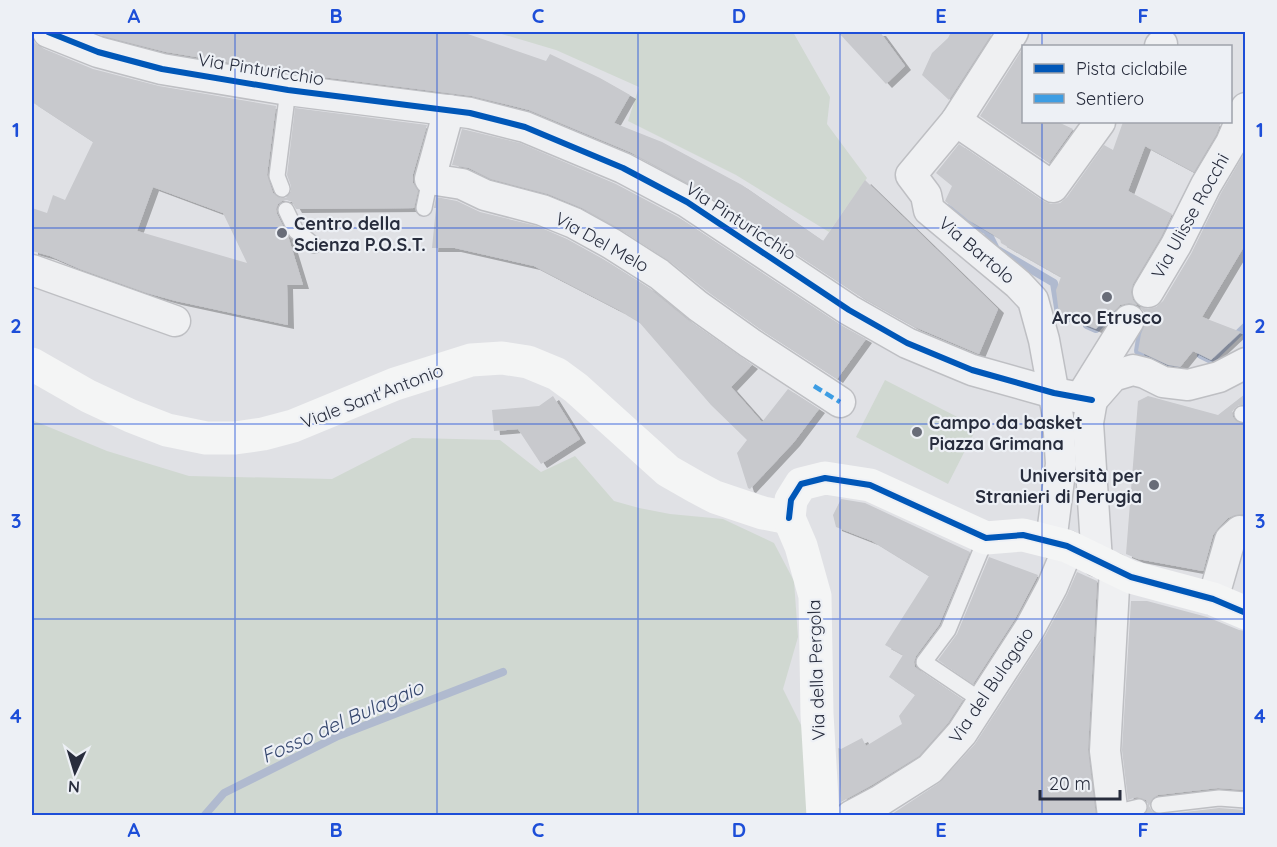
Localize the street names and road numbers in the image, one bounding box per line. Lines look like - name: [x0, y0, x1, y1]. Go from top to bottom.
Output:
- street label: Via Pinturicchio: [196, 48, 326, 90]
- street label: Via Ulisse Rocchi: [1146, 149, 1234, 283]
- street label: Via Pinturicchio: [681, 177, 801, 265]
- street label: Via Del Melo: [551, 207, 653, 277]
- street label: Via Bartolo: [934, 211, 1020, 289]
- street label: Viale Sant'Antonio: [297, 358, 447, 434]
- street label: Via della Pergola: [802, 599, 830, 741]
- street label: Via del Bulagaio: [944, 622, 1038, 748]

